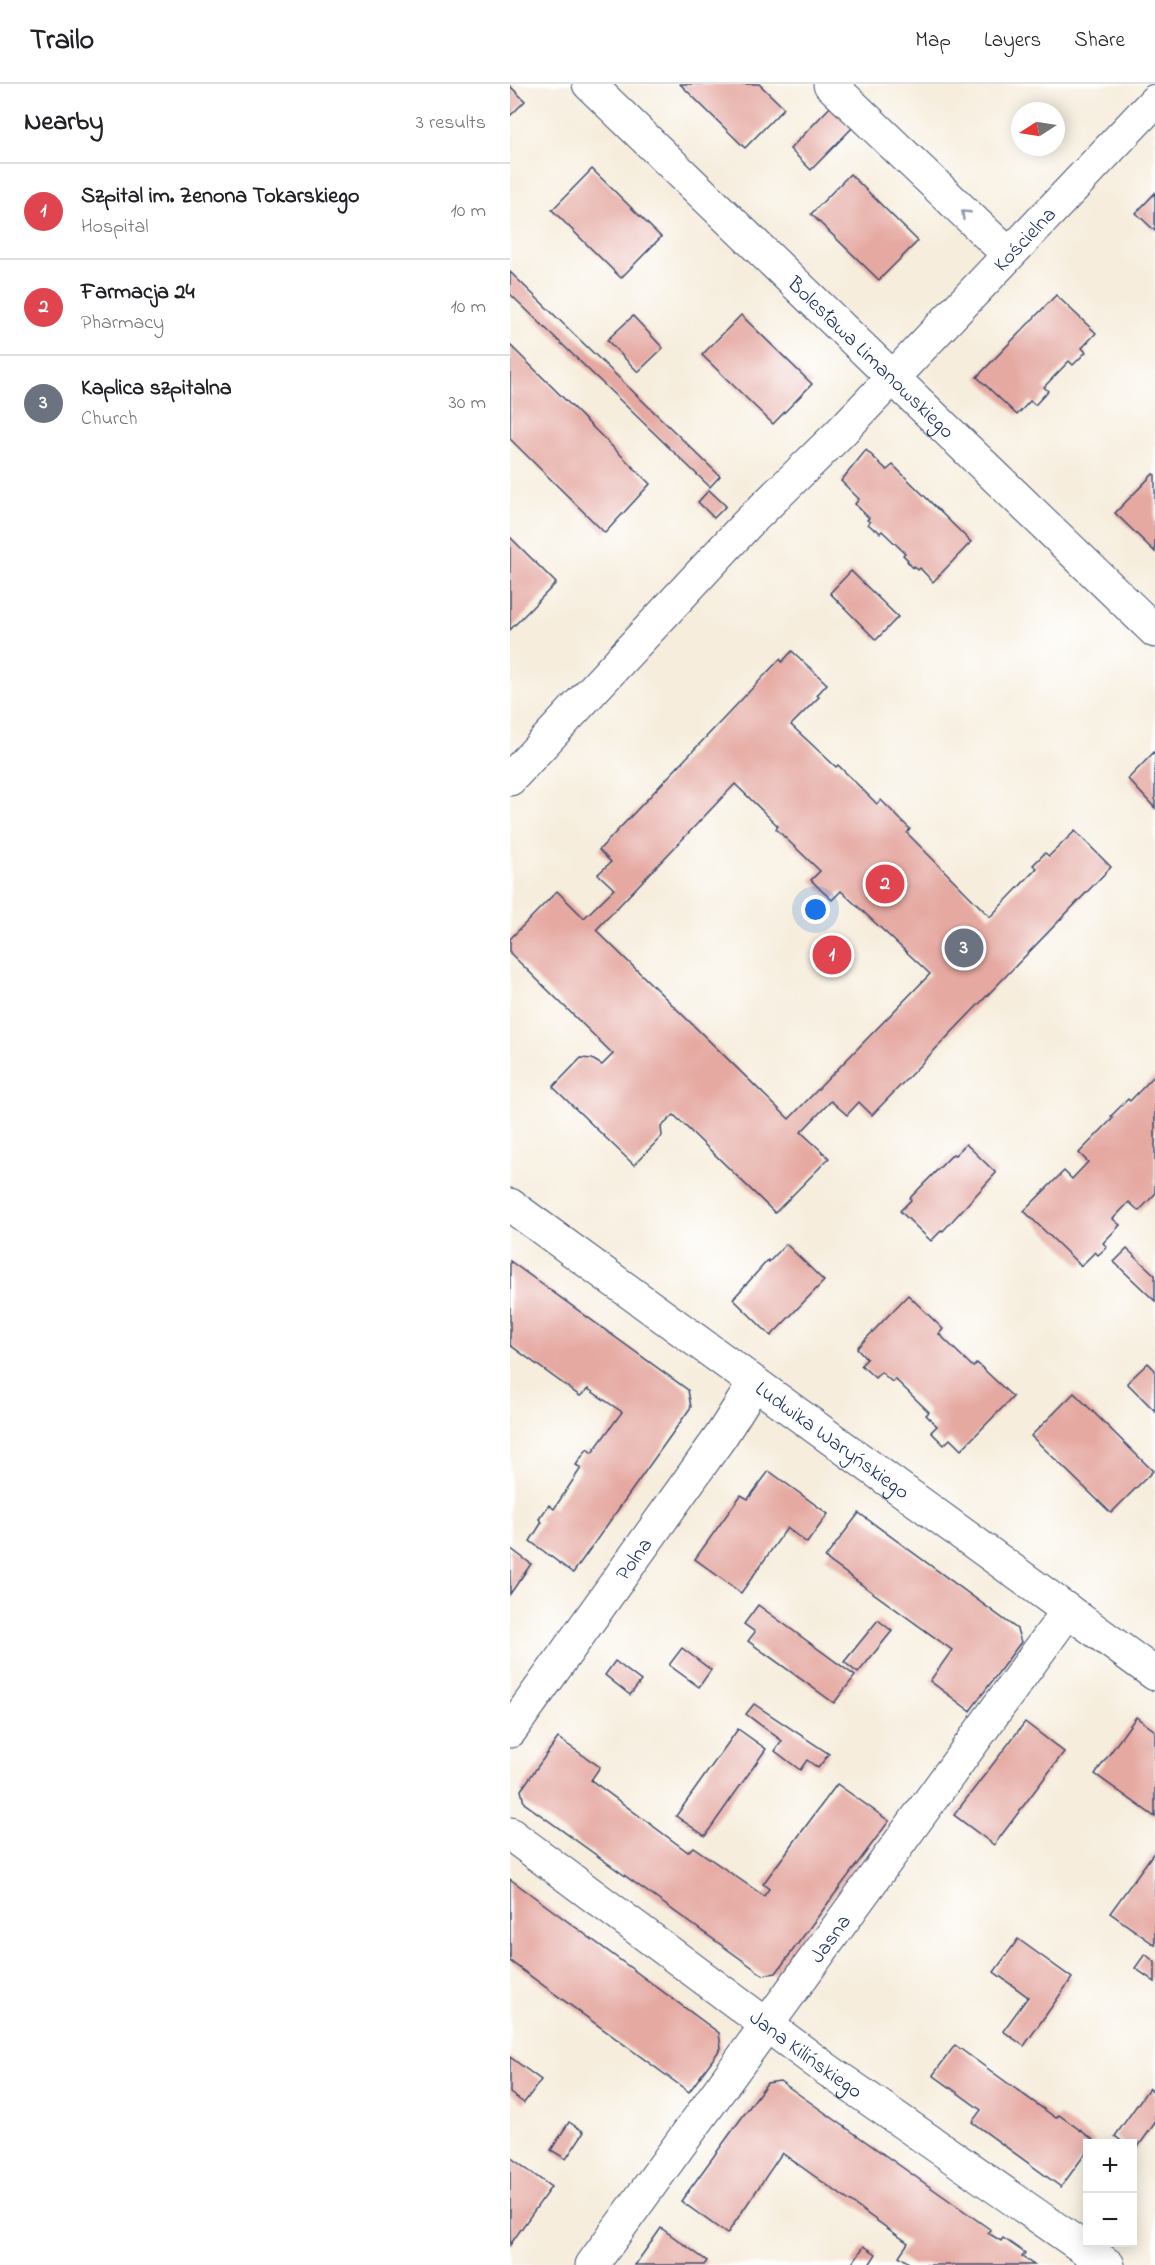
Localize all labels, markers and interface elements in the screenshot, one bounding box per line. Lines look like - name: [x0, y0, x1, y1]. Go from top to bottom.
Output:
- text: Trailo: [30, 21, 94, 62]
- text: Map: [915, 26, 951, 56]
- text: Layers: [984, 26, 1041, 56]
- text: Share: [1074, 26, 1125, 56]
- north arrow: [1011, 102, 1065, 156]
- text: Nearby: [24, 104, 103, 142]
- text: 3 results: [416, 109, 486, 138]
- text: Szpital im. Zenona Tokarskiego: [81, 181, 359, 213]
- text: 1: [40, 197, 47, 226]
- text: 10 m: [450, 197, 486, 226]
- street label: Kościelna: [987, 201, 1064, 279]
- one-way arrow: [962, 210, 973, 221]
- text: Hospital: [81, 213, 149, 242]
- street label: Bolesława Limanowskiego: [779, 270, 961, 447]
- text: Farmacja 24: [81, 277, 194, 309]
- text: 2: [39, 293, 48, 322]
- text: 10 m: [450, 293, 486, 322]
- text: Pharmacy: [81, 309, 164, 338]
- text: Kaplica szpitalna: [81, 373, 232, 405]
- text: 3: [39, 389, 48, 418]
- text: 30 m: [449, 389, 486, 418]
- text: Church: [81, 405, 137, 434]
- pin: 2: [866, 862, 904, 906]
- your location: [801, 895, 830, 924]
- pin: 3: [944, 926, 984, 970]
- pin: 1: [812, 932, 852, 978]
- street label: Ludwika Waryńskiego: [748, 1375, 915, 1508]
- street label: Polna: [609, 1532, 661, 1587]
- street label: Jasna: [803, 1909, 859, 1970]
- street label: Jana Kilińskiego: [742, 2004, 868, 2107]
- map controls: [1083, 2139, 1137, 2247]
- button: +: [1083, 2139, 1137, 2193]
- button: −: [1083, 2193, 1137, 2247]

